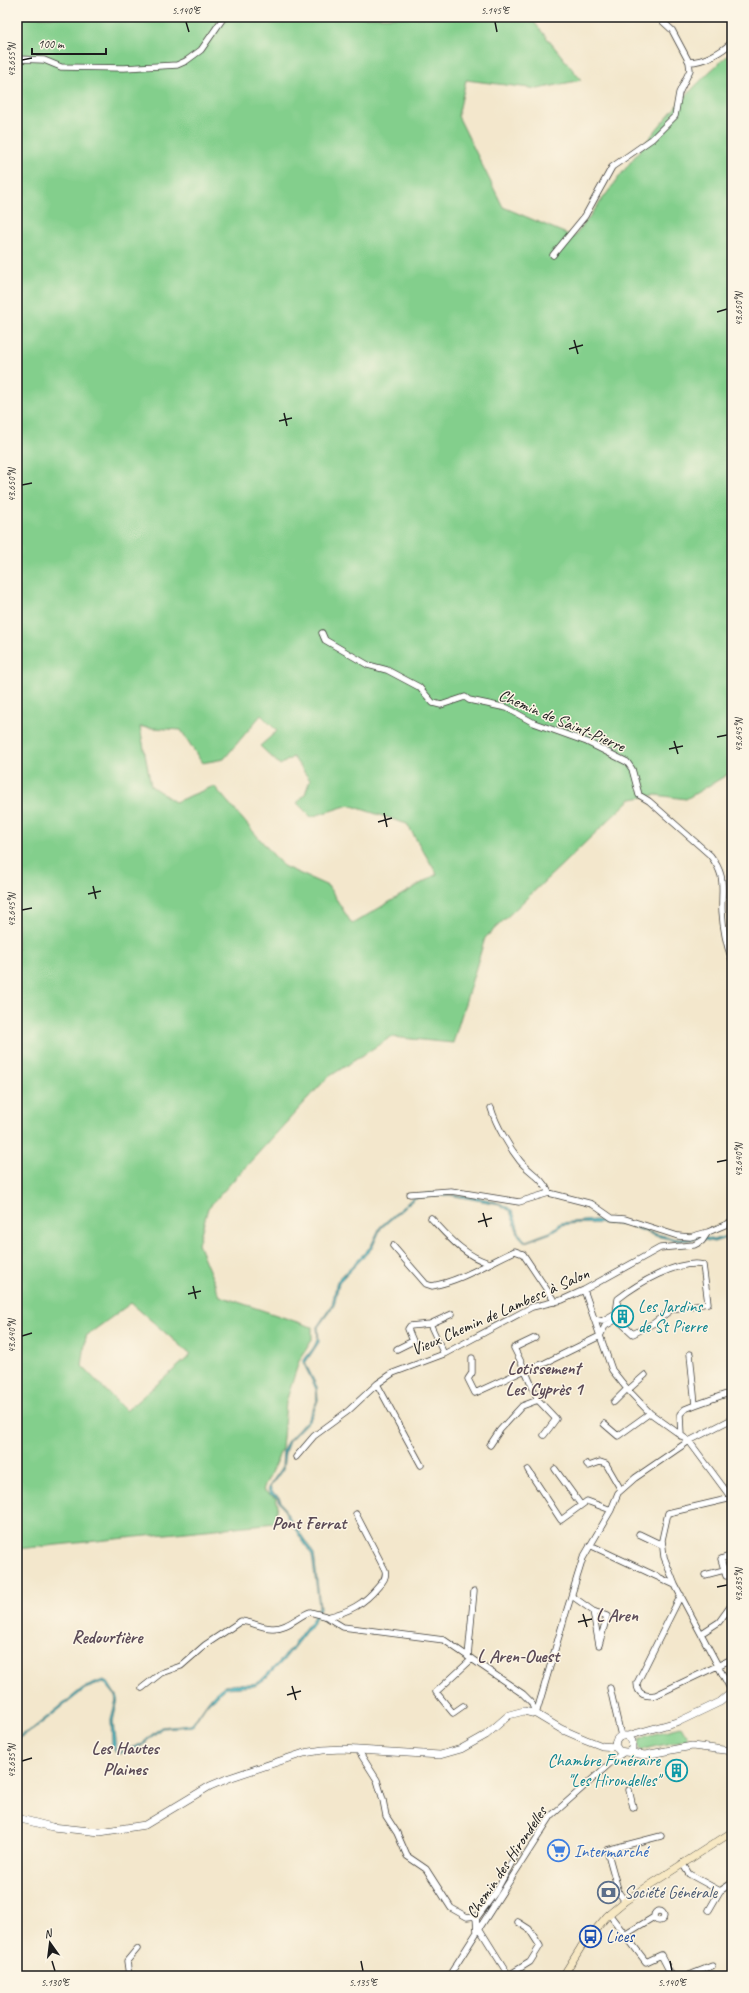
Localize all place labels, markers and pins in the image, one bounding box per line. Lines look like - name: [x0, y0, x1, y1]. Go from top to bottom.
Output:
- place label: Les Jardins de St Pierre: [638, 1296, 708, 1337]
- building icon: Les Jardins de St Pierre: [609, 1303, 635, 1329]
- place label: Chambre Funéraire "Les Hirondelles": [548, 1750, 664, 1791]
- building icon: Chambre Funéraire "Les Hirondelles": [663, 1757, 689, 1783]
- supermarket icon: Intermarché: [545, 1838, 571, 1864]
- place label: Intermarché: [574, 1841, 650, 1862]
- bank icon: Société Générale: [596, 1879, 622, 1905]
- place label: Société Générale: [624, 1882, 718, 1903]
- bus stop icon: Lices: [577, 1923, 603, 1949]
- place label: Lices: [606, 1926, 635, 1947]

